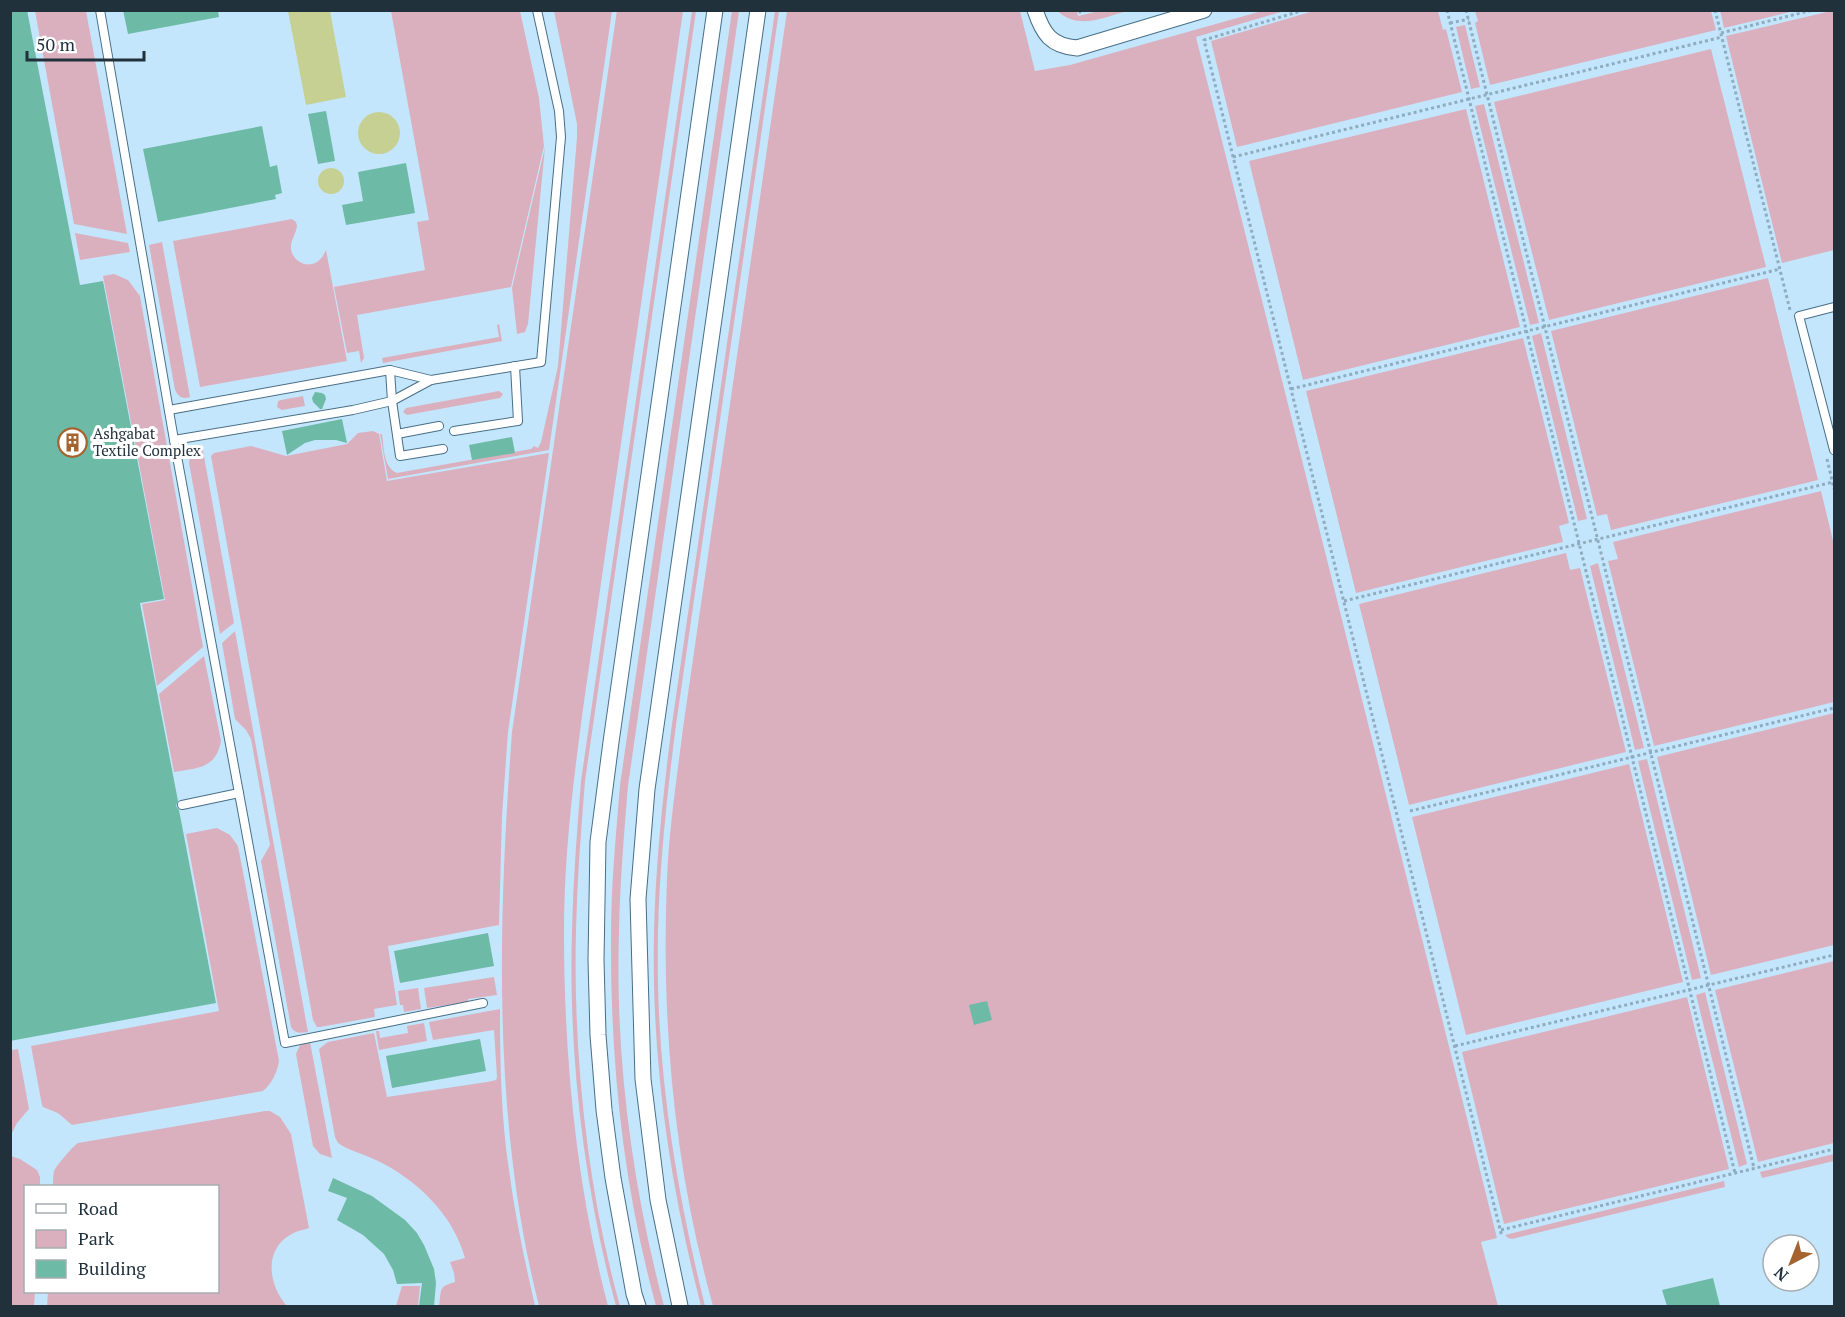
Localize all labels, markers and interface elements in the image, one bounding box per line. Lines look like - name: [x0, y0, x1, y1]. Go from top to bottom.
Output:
- scale bar: [27, 24, 144, 62]
- text: 50 m: [36, 32, 76, 56]
- place label: Ashgabat Textile Complex: [93, 423, 201, 460]
- building icon: Ashgabat Textile Complex: [56, 426, 88, 458]
- legend: [24, 1185, 219, 1293]
- text: Road: [78, 1196, 118, 1220]
- text: Park: [78, 1226, 115, 1250]
- north arrow: [1761, 1233, 1821, 1293]
- text: Building: [78, 1256, 146, 1280]
- text: N: [1769, 1262, 1793, 1286]

